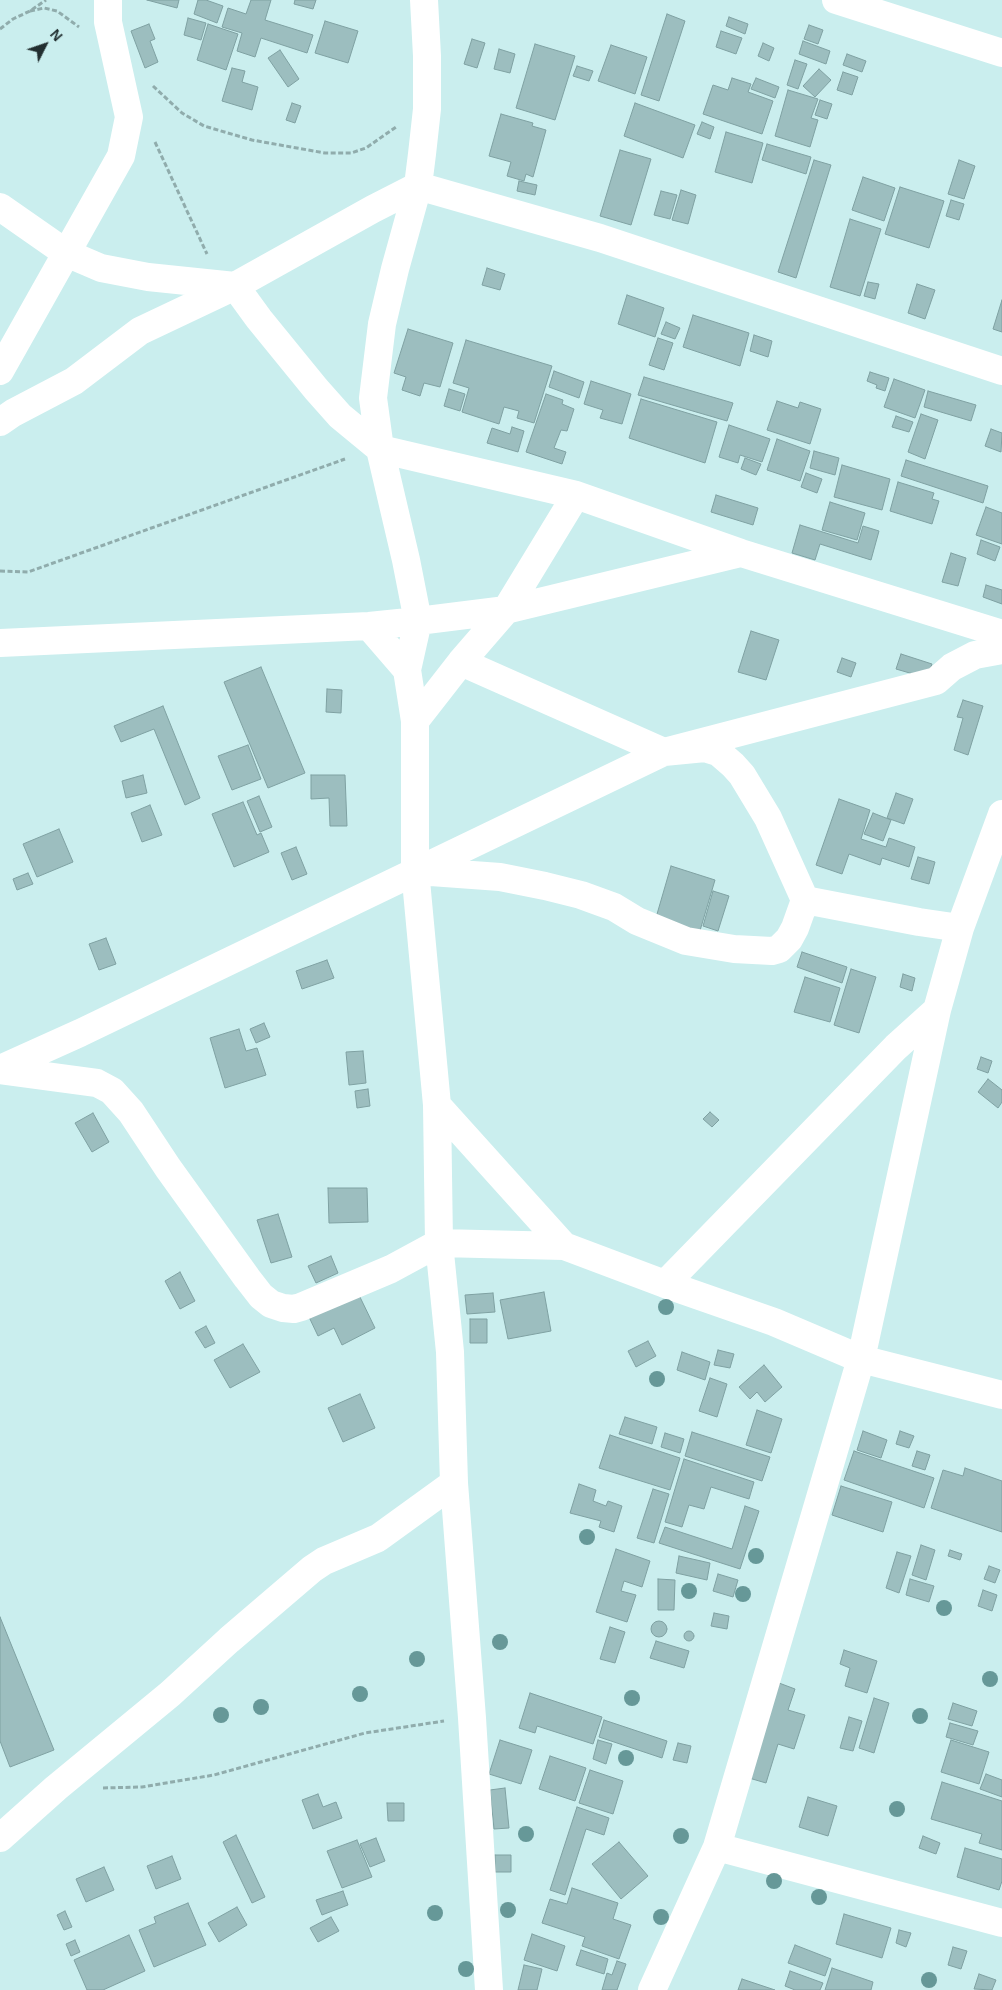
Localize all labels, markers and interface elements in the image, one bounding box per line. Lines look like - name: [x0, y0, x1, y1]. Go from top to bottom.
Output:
- north arrow: [20, 20, 70, 70]
- text: N: [47, 26, 66, 44]

